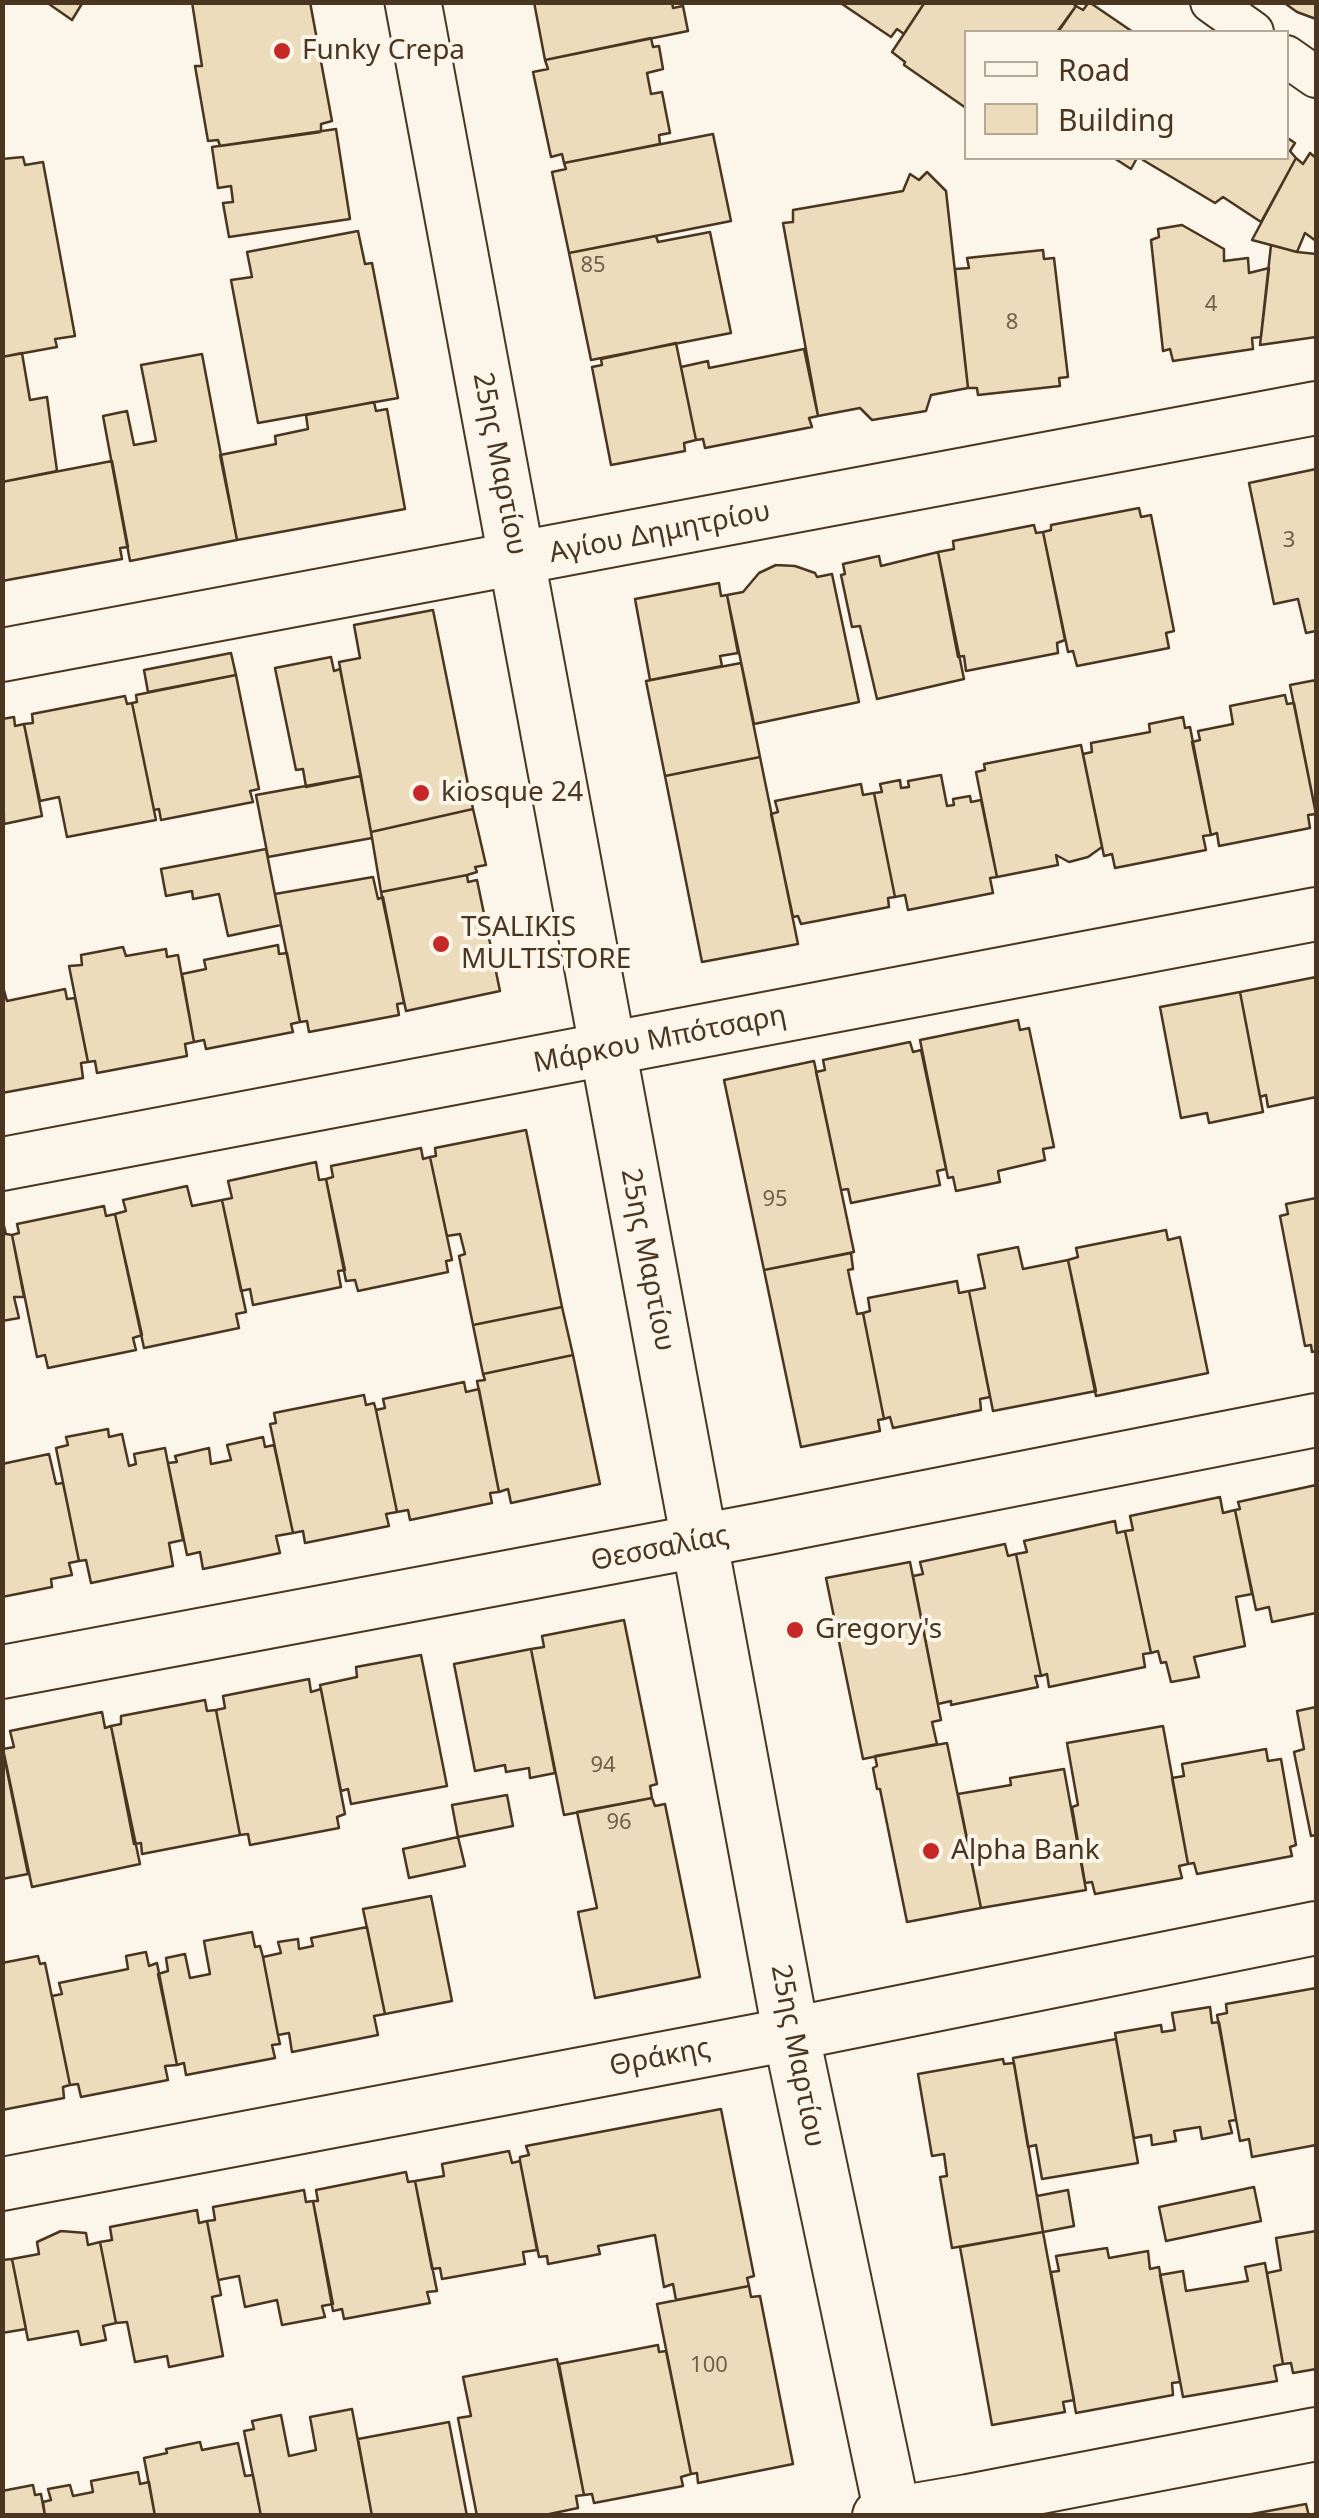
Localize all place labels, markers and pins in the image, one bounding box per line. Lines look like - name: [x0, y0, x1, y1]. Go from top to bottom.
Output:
- place label: Funky Crepa: [302, 34, 465, 68]
- marker: Funky Crepa: [271, 40, 293, 62]
- place label: kiosque 24: [441, 776, 583, 810]
- marker: kiosque 24: [410, 782, 432, 804]
- place label: TSALIKIS MULTISTORE: [461, 911, 631, 977]
- marker: TSALIKIS MULTISTORE: [430, 933, 452, 955]
- place label: Gregory's: [815, 1613, 942, 1647]
- marker: Gregory's: [784, 1619, 806, 1641]
- place label: Alpha Bank: [951, 1834, 1100, 1868]
- marker: Alpha Bank: [920, 1840, 942, 1862]

